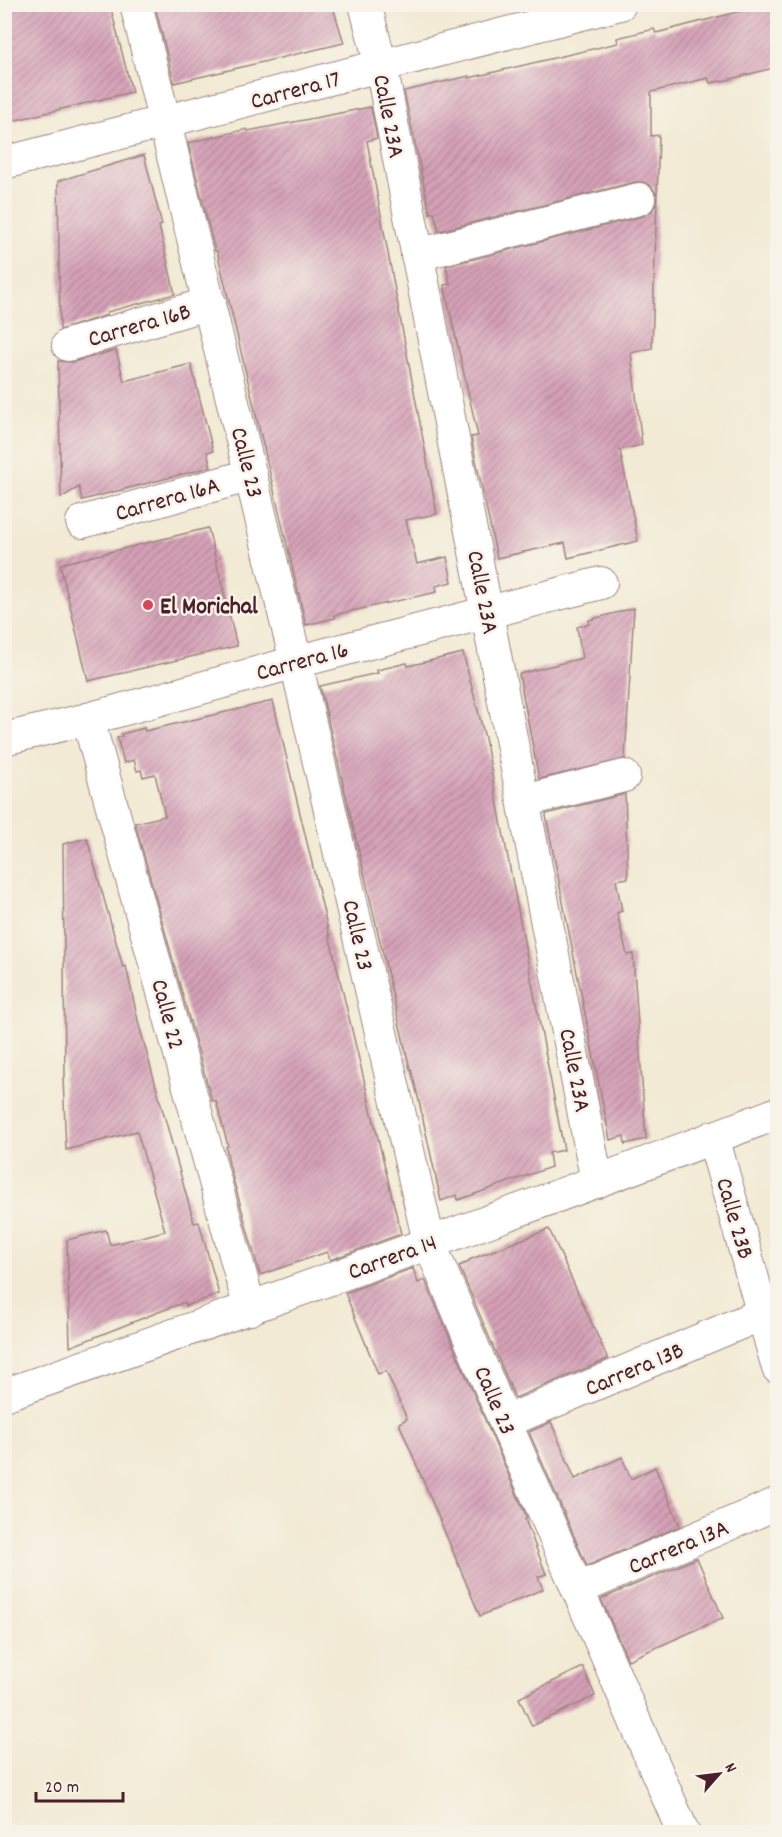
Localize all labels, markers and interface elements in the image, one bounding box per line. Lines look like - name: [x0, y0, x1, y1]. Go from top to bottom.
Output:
- street label: Carrera 17: [247, 64, 344, 120]
- street label: Calle 23A: [362, 72, 412, 161]
- street label: Carrera 16B: [84, 296, 195, 358]
- street label: Calle 23: [220, 424, 270, 502]
- street label: Carrera 16A: [112, 470, 224, 532]
- street label: Calle 23A: [456, 548, 506, 637]
- place label: El Morichal: [160, 591, 258, 625]
- marker: El Morichal: [141, 598, 155, 612]
- street label: Carrera 16: [253, 634, 353, 692]
- street label: Calle 23: [331, 897, 381, 974]
- street label: Calle 22: [140, 976, 192, 1054]
- street label: Calle 23A: [548, 1026, 598, 1115]
- street label: Calle 23B: [705, 1174, 761, 1263]
- street label: Carrera 14: [344, 1227, 442, 1291]
- street label: Carrera 13B: [580, 1335, 690, 1407]
- street label: Calle 23: [464, 1362, 523, 1441]
- street label: Carrera 13A: [624, 1512, 735, 1585]
- north arrow: [689, 1744, 749, 1804]
- text: N: [718, 1759, 742, 1777]
- scale bar: [36, 1765, 123, 1803]
- text: 20 m: [45, 1776, 79, 1801]

